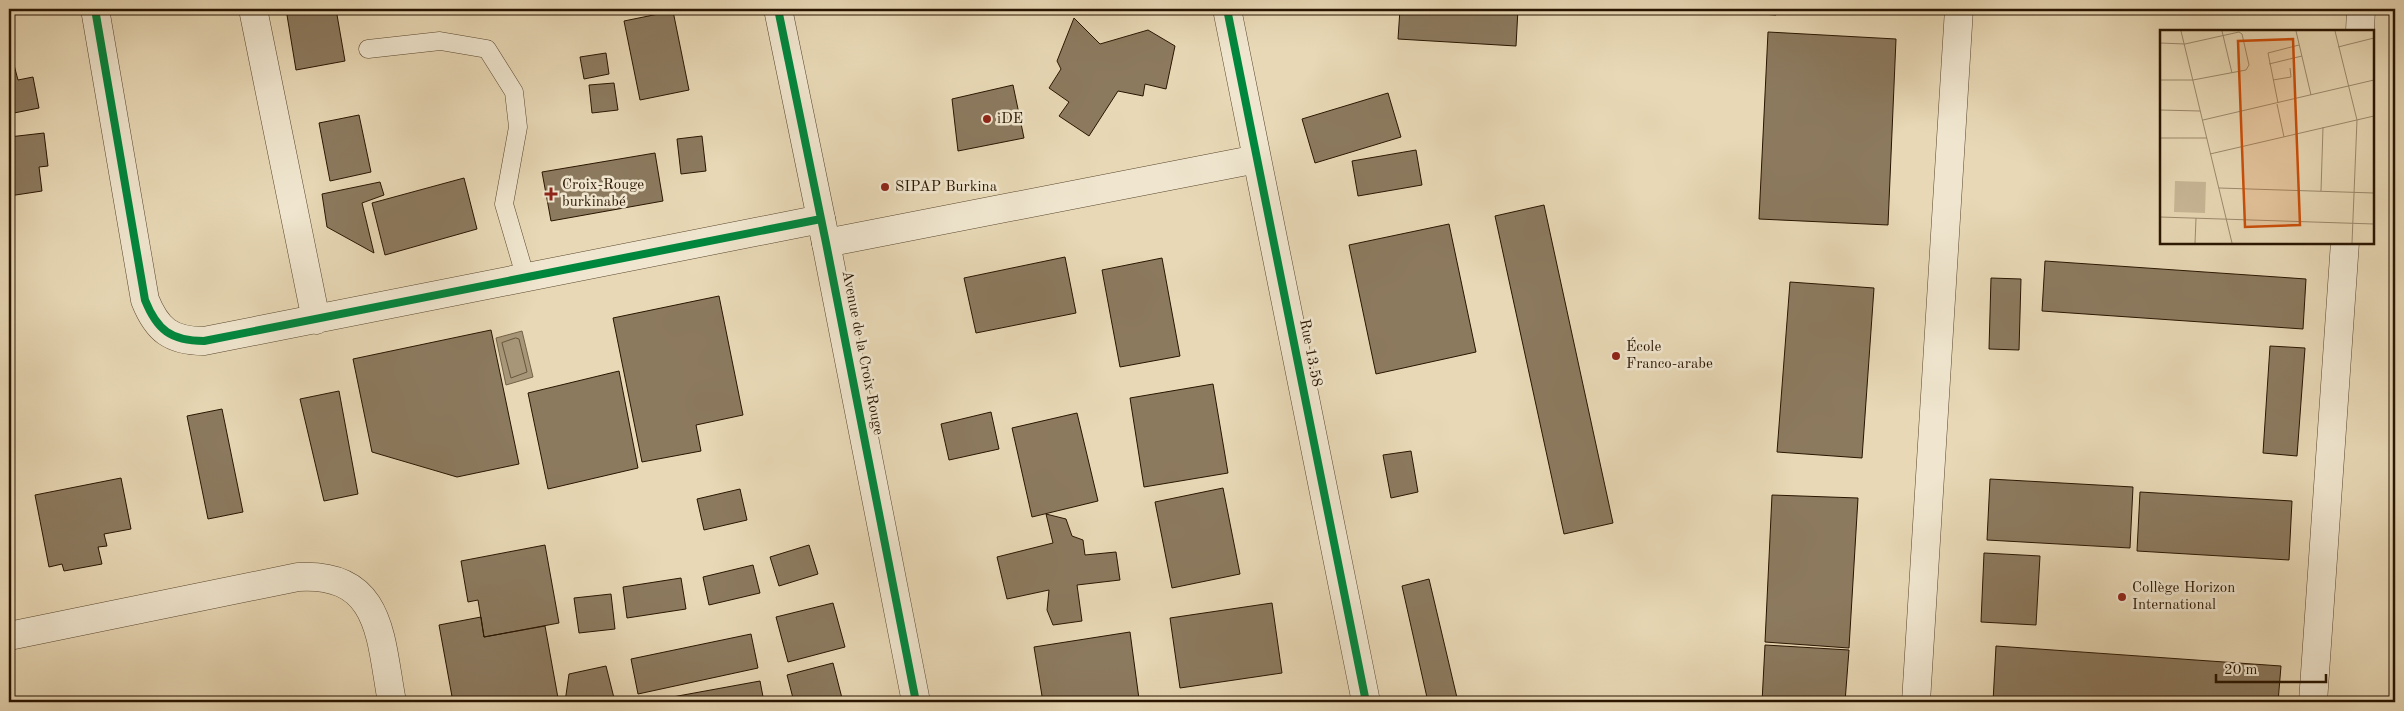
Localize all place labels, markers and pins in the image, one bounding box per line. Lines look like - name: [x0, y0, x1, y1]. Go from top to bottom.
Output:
- place label: iDE: [997, 112, 1023, 127]
- marker: iDE: [981, 113, 993, 125]
- place label: Croix-Rouge burkinabé: [562, 178, 644, 210]
- place label: SIPAP Burkina: [895, 180, 998, 195]
- marker: SIPAP Burkina: [879, 181, 891, 193]
- marker: Croix-Rouge burkinabé: [544, 187, 558, 201]
- place label: École Franco-arabe: [1626, 337, 1713, 372]
- marker: École Franco-arabe: [1610, 350, 1622, 362]
- place label: Collège Horizon International: [2132, 581, 2235, 613]
- marker: Collège Horizon International: [2116, 591, 2128, 603]

